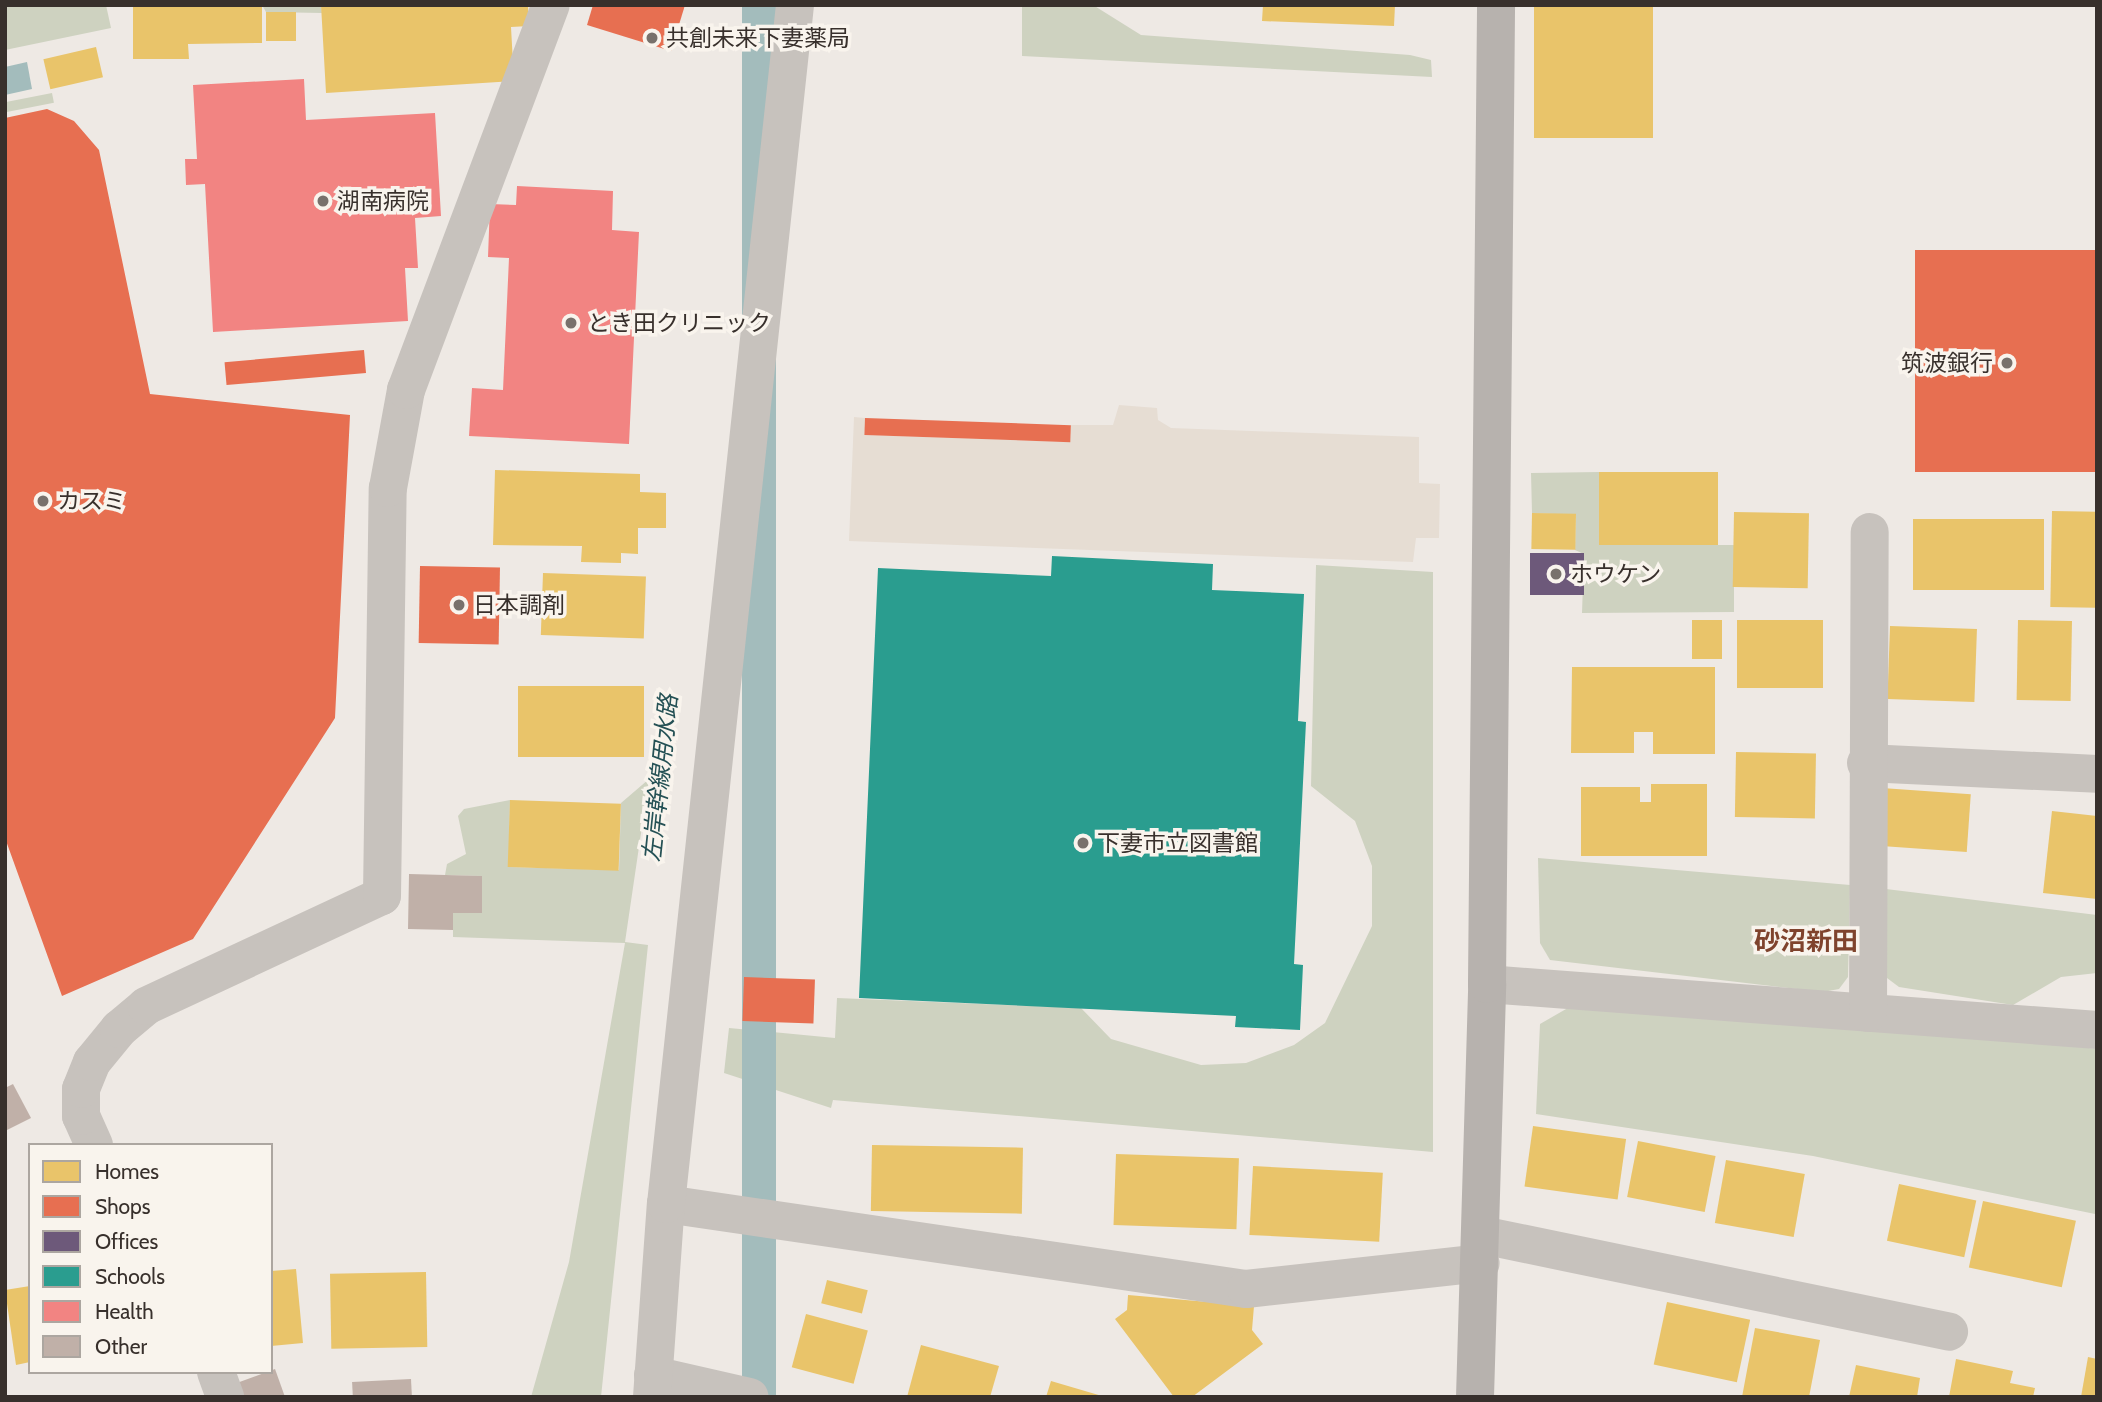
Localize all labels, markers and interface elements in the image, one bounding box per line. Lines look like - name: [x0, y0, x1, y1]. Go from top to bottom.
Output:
- place label: 共創未来下妻薬局: [666, 24, 850, 52]
- marker: 共創未来下妻薬局: [644, 30, 660, 46]
- place label: 湖南病院: [337, 187, 429, 215]
- marker: 湖南病院: [315, 193, 331, 209]
- place label: とき田クリニック: [587, 309, 771, 337]
- marker: とき田クリニック: [561, 313, 581, 333]
- place label: 筑波銀行: [1901, 349, 1993, 377]
- marker: 筑波銀行: [1999, 355, 2015, 371]
- place label: カスミ: [57, 487, 126, 515]
- marker: カスミ: [35, 493, 51, 509]
- place label: ホウケン: [1570, 560, 1662, 588]
- marker: ホウケン: [1548, 566, 1564, 582]
- place label: 日本調剤: [473, 591, 565, 619]
- marker: 日本調剤: [451, 597, 467, 613]
- water label: 左岸幹線用水路: [637, 693, 683, 863]
- place label: 下妻市立図書館: [1097, 829, 1258, 857]
- marker: 下妻市立図書館: [1075, 835, 1091, 851]
- district label: 砂沼新田: [1754, 926, 1858, 958]
- legend: [28, 1143, 273, 1374]
- text: Homes: [95, 1159, 159, 1184]
- text: Shops: [95, 1194, 150, 1219]
- text: Offices: [95, 1229, 158, 1254]
- text: Schools: [95, 1264, 165, 1289]
- text: Health: [95, 1299, 154, 1324]
- text: Other: [95, 1334, 147, 1359]

